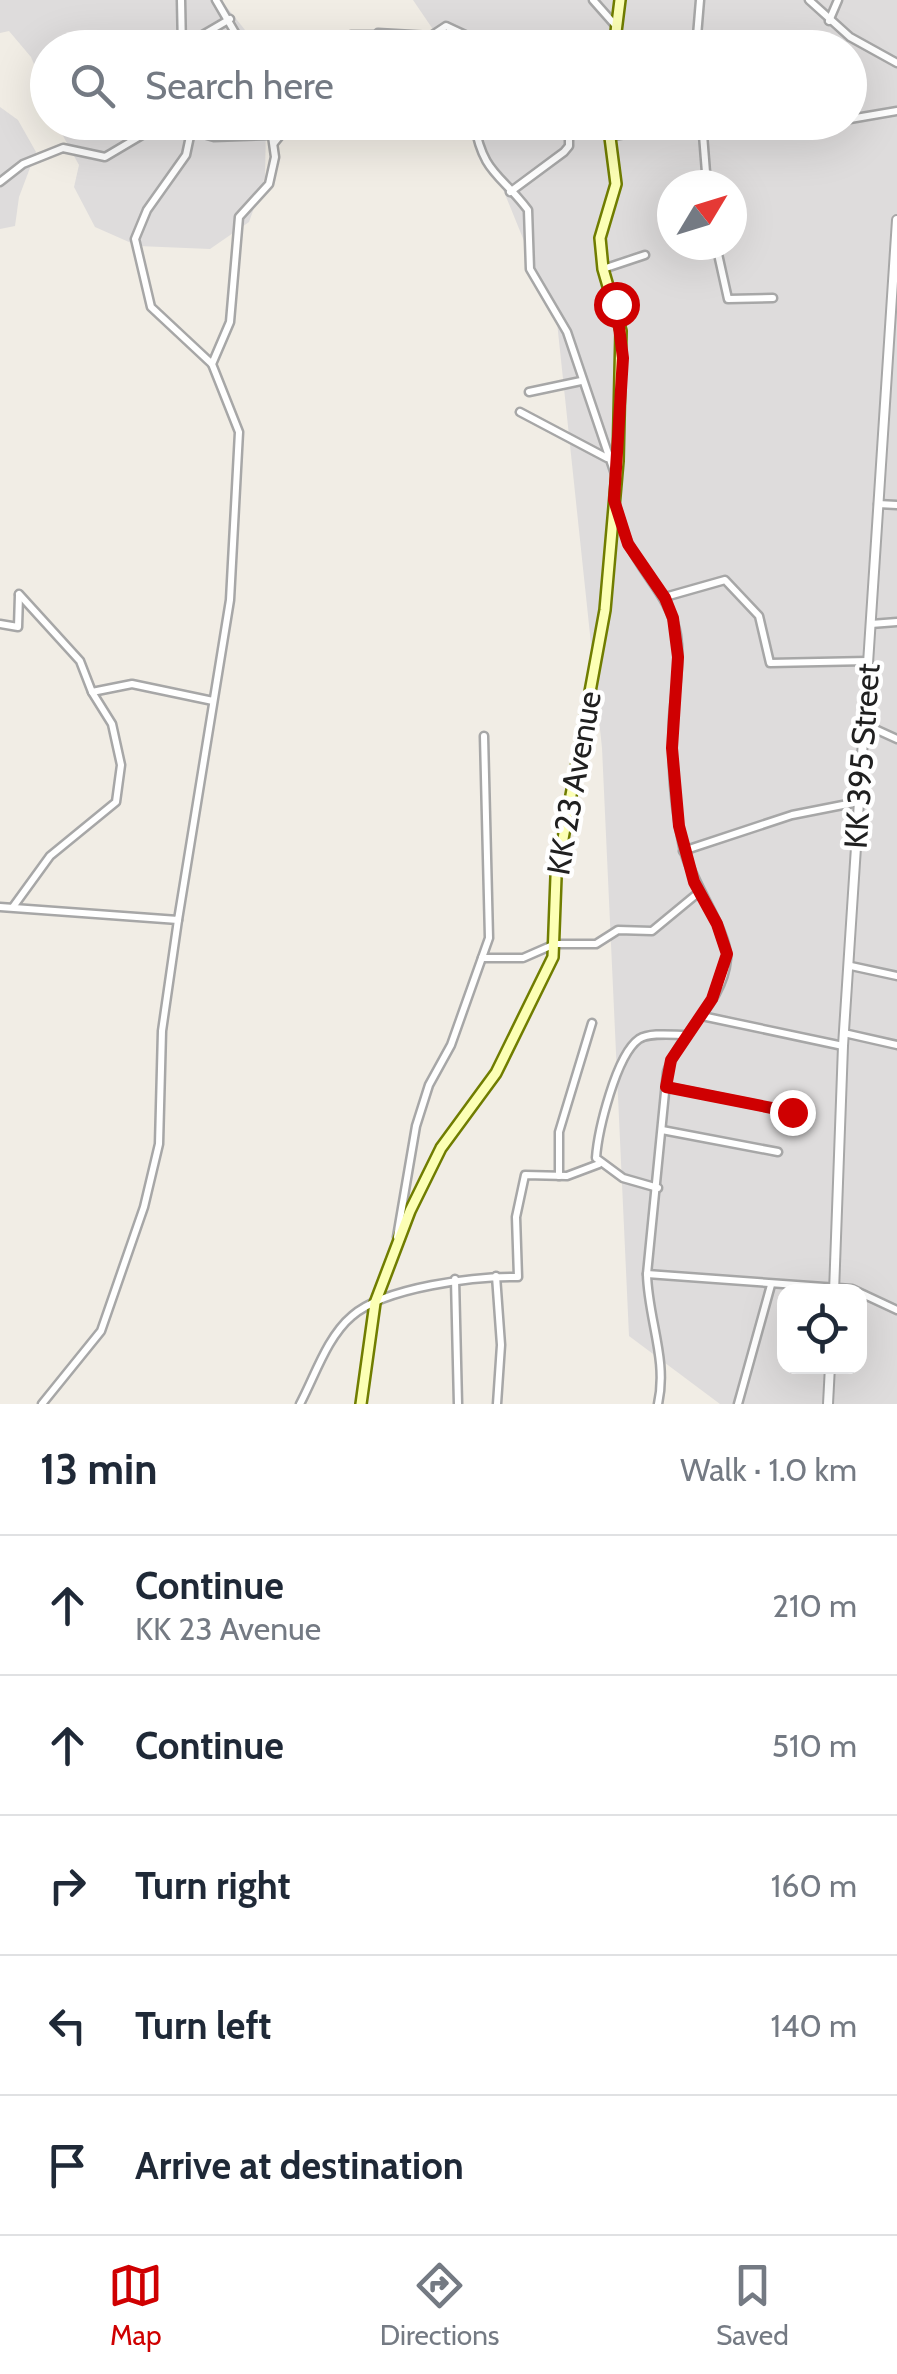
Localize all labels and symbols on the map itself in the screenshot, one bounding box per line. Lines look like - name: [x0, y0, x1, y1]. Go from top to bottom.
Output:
- north arrow: [657, 170, 747, 260]
- route start: [594, 282, 640, 328]
- street label: KK 395 Street: [836, 662, 887, 850]
- street label: KK 23 Avenue: [538, 688, 609, 878]
- route end: [770, 1090, 816, 1136]

